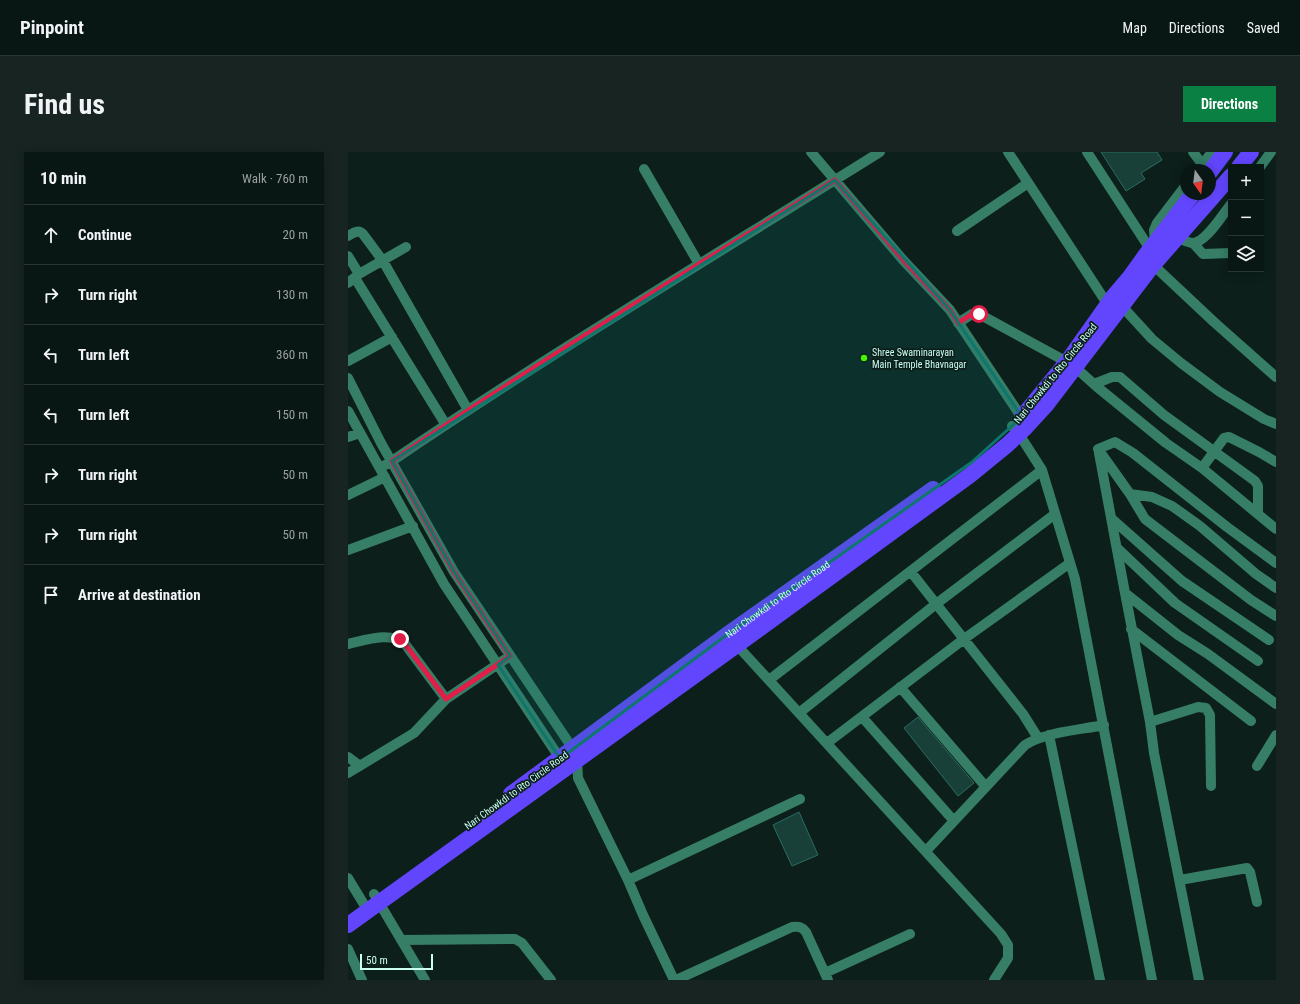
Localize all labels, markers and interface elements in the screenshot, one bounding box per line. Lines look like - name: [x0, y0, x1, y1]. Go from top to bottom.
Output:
- text: Pinpoint: [20, 16, 84, 39]
- text: Map: [1123, 20, 1147, 36]
- text: Directions: [1169, 20, 1225, 36]
- text: Saved: [1247, 20, 1280, 36]
- button: Directions: [1183, 86, 1276, 122]
- text: Find us: [24, 88, 105, 121]
- north arrow: [1180, 164, 1216, 200]
- map controls: [1228, 164, 1264, 272]
- button: +: [1228, 164, 1264, 200]
- text: 10 min: [40, 168, 86, 188]
- text: Walk · 760 m: [242, 171, 308, 186]
- button: −: [1228, 200, 1264, 236]
- icon: ahead: [40, 224, 62, 246]
- text: Continue: [78, 226, 132, 244]
- text: 20 m: [282, 227, 308, 242]
- button: layers: [1228, 236, 1264, 272]
- icon: right: [40, 284, 62, 306]
- text: Turn right: [78, 286, 137, 304]
- text: 130 m: [276, 287, 308, 302]
- route start: [970, 305, 988, 323]
- street label: Nari Chowkdi to Rto Circle Road: [1012, 321, 1099, 425]
- icon: left: [40, 344, 62, 366]
- text: Turn left: [78, 346, 129, 364]
- text: 360 m: [276, 347, 308, 362]
- place label: Shree Swaminarayan Main Temple Bhavnagar: [872, 347, 966, 370]
- marker: Shree Swaminarayan Main Temple Bhavnagar: [859, 353, 869, 363]
- icon: left: [40, 404, 62, 426]
- text: Turn left: [78, 406, 129, 424]
- text: 150 m: [276, 407, 308, 422]
- icon: right: [40, 464, 62, 486]
- text: Turn right: [78, 466, 137, 484]
- text: 50 m: [282, 467, 308, 482]
- icon: right: [40, 524, 62, 546]
- text: Turn right: [78, 526, 137, 544]
- text: 50 m: [282, 527, 308, 542]
- street label: Nari Chowkdi to Rto Circle Road: [723, 559, 832, 640]
- icon: arrive: [40, 584, 62, 606]
- text: Arrive at destination: [78, 586, 201, 604]
- route end: [391, 630, 409, 648]
- street label: Nari Chowkdi to Rto Circle Road: [462, 749, 570, 832]
- scale bar: [360, 952, 433, 971]
- text: 50 m: [366, 954, 388, 967]

